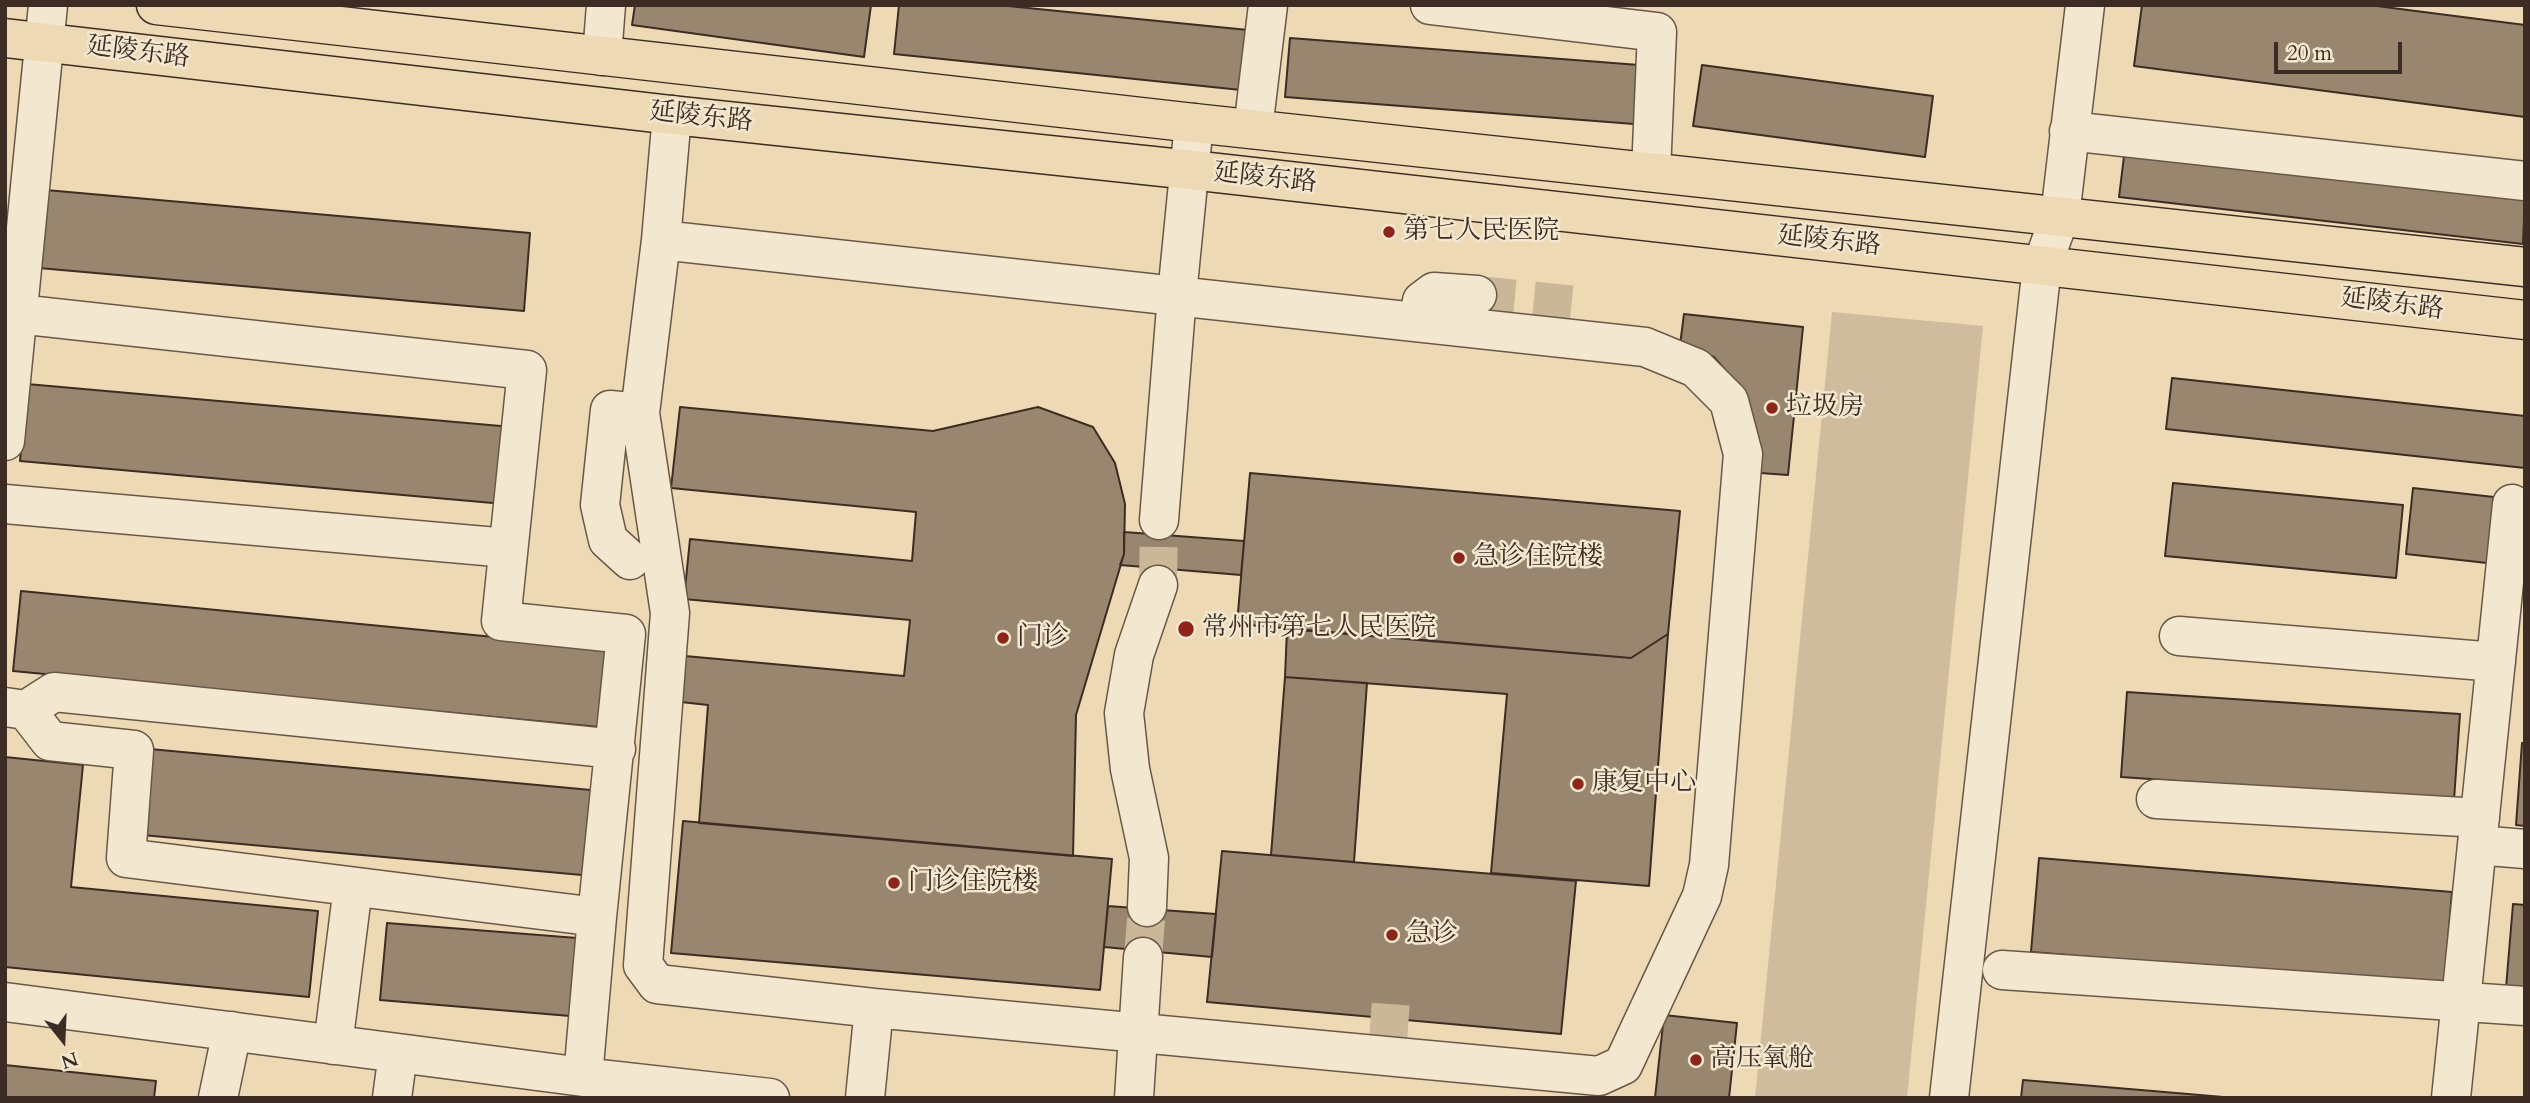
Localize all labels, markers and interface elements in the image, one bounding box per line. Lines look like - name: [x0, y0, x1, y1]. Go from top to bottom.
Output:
- scale bar: [2278, 28, 2406, 72]
- street label: 延陵东路: [84, 31, 192, 75]
- text: 20 m: [2287, 39, 2332, 68]
- street label: 延陵东路: [648, 97, 754, 139]
- street label: 延陵东路: [1212, 158, 1318, 200]
- place label: 第七人民医院: [1403, 216, 1559, 248]
- street label: 延陵东路: [1776, 221, 1882, 263]
- marker: 第七人民医院: [1381, 224, 1397, 240]
- street label: 延陵东路: [2338, 283, 2446, 327]
- place label: 垃圾房: [1786, 392, 1864, 424]
- marker: 垃圾房: [1764, 400, 1780, 416]
- place label: 急诊住院楼: [1473, 542, 1603, 574]
- marker: 急诊住院楼: [1451, 550, 1467, 566]
- place label: 常州市第七人民医院: [1202, 613, 1436, 645]
- marker: 常州市第七人民医院: [1176, 619, 1196, 639]
- place label: 门诊: [1017, 622, 1069, 654]
- marker: 门诊: [995, 630, 1011, 646]
- place label: 康复中心: [1592, 768, 1696, 800]
- marker: 康复中心: [1570, 776, 1586, 792]
- place label: 门诊住院楼: [908, 867, 1038, 899]
- marker: 门诊住院楼: [886, 875, 902, 891]
- place label: 急诊: [1406, 919, 1458, 951]
- marker: 急诊: [1384, 927, 1400, 943]
- north arrow: [28, 1005, 98, 1075]
- place label: 高压氧舱: [1710, 1044, 1814, 1076]
- text: N: [58, 1045, 81, 1075]
- marker: 高压氧舱: [1688, 1052, 1704, 1068]

